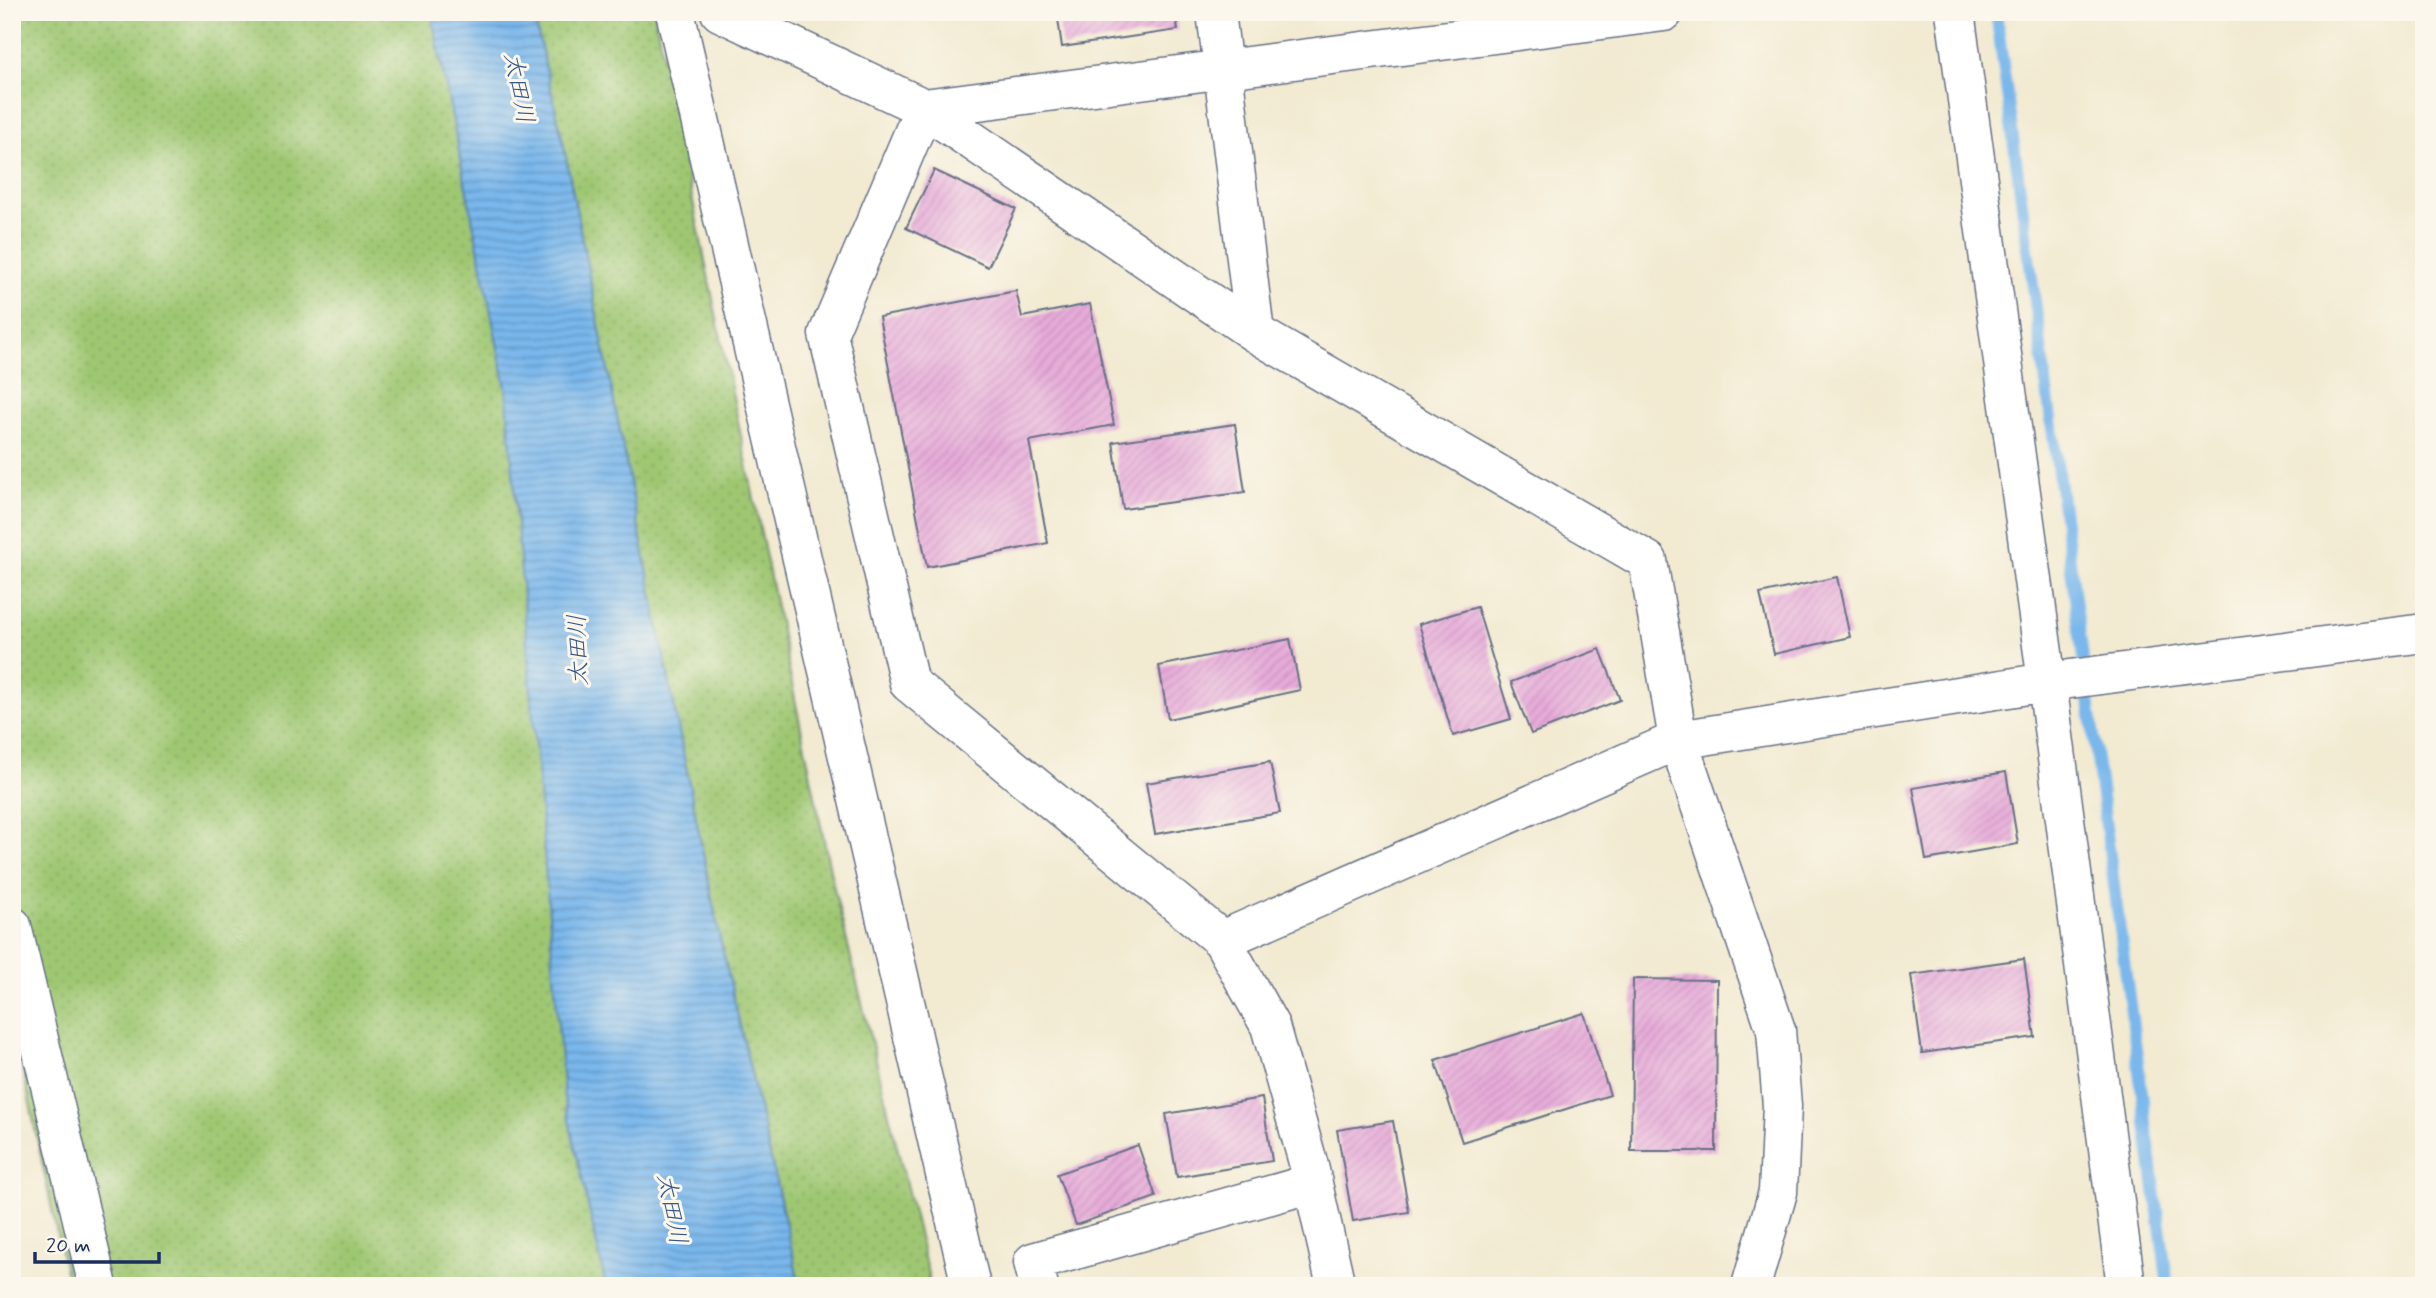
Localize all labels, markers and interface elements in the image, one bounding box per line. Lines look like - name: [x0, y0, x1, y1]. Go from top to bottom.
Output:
- water label: 太田川: [496, 50, 540, 126]
- water label: 太田川: [562, 613, 596, 687]
- water label: 太田川: [649, 1171, 693, 1247]
- scale bar: [35, 1221, 159, 1265]
- text: 20 m: [46, 1232, 91, 1260]

